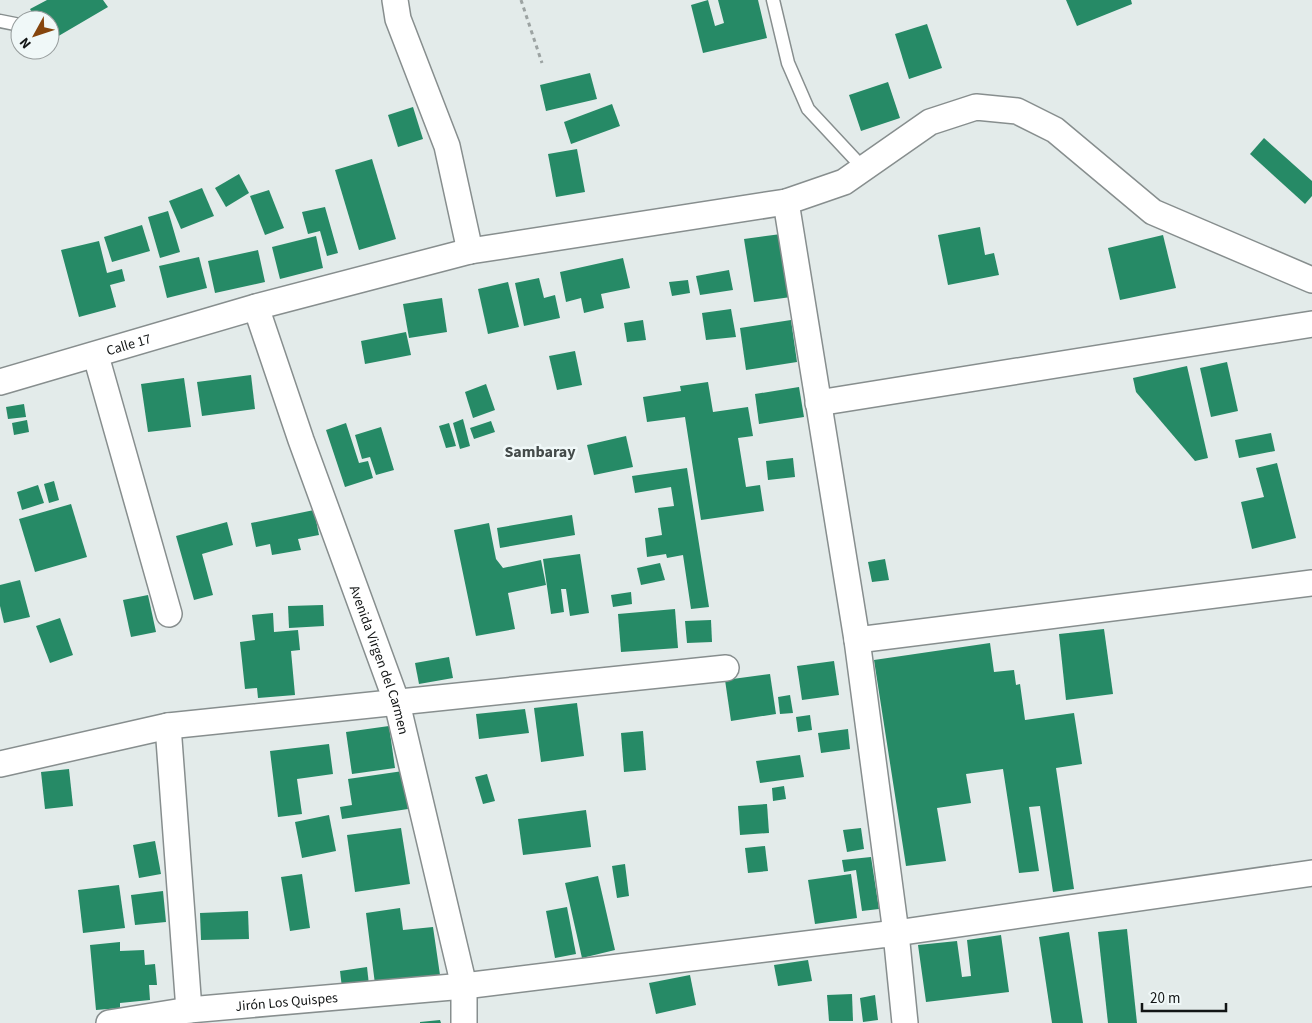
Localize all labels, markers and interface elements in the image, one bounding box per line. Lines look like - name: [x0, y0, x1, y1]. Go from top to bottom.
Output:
- north arrow: [10, 10, 60, 60]
- text: N: [15, 33, 36, 53]
- street label: Calle 17: [104, 329, 154, 361]
- district label: Sambaray: [504, 441, 576, 463]
- street label: Avenida Virgen del Carmen: [344, 583, 413, 737]
- scale bar: [1142, 980, 1226, 1012]
- street label: Jirón Los Quispes: [235, 988, 339, 1017]
- text: 20 m: [1150, 988, 1180, 1009]

